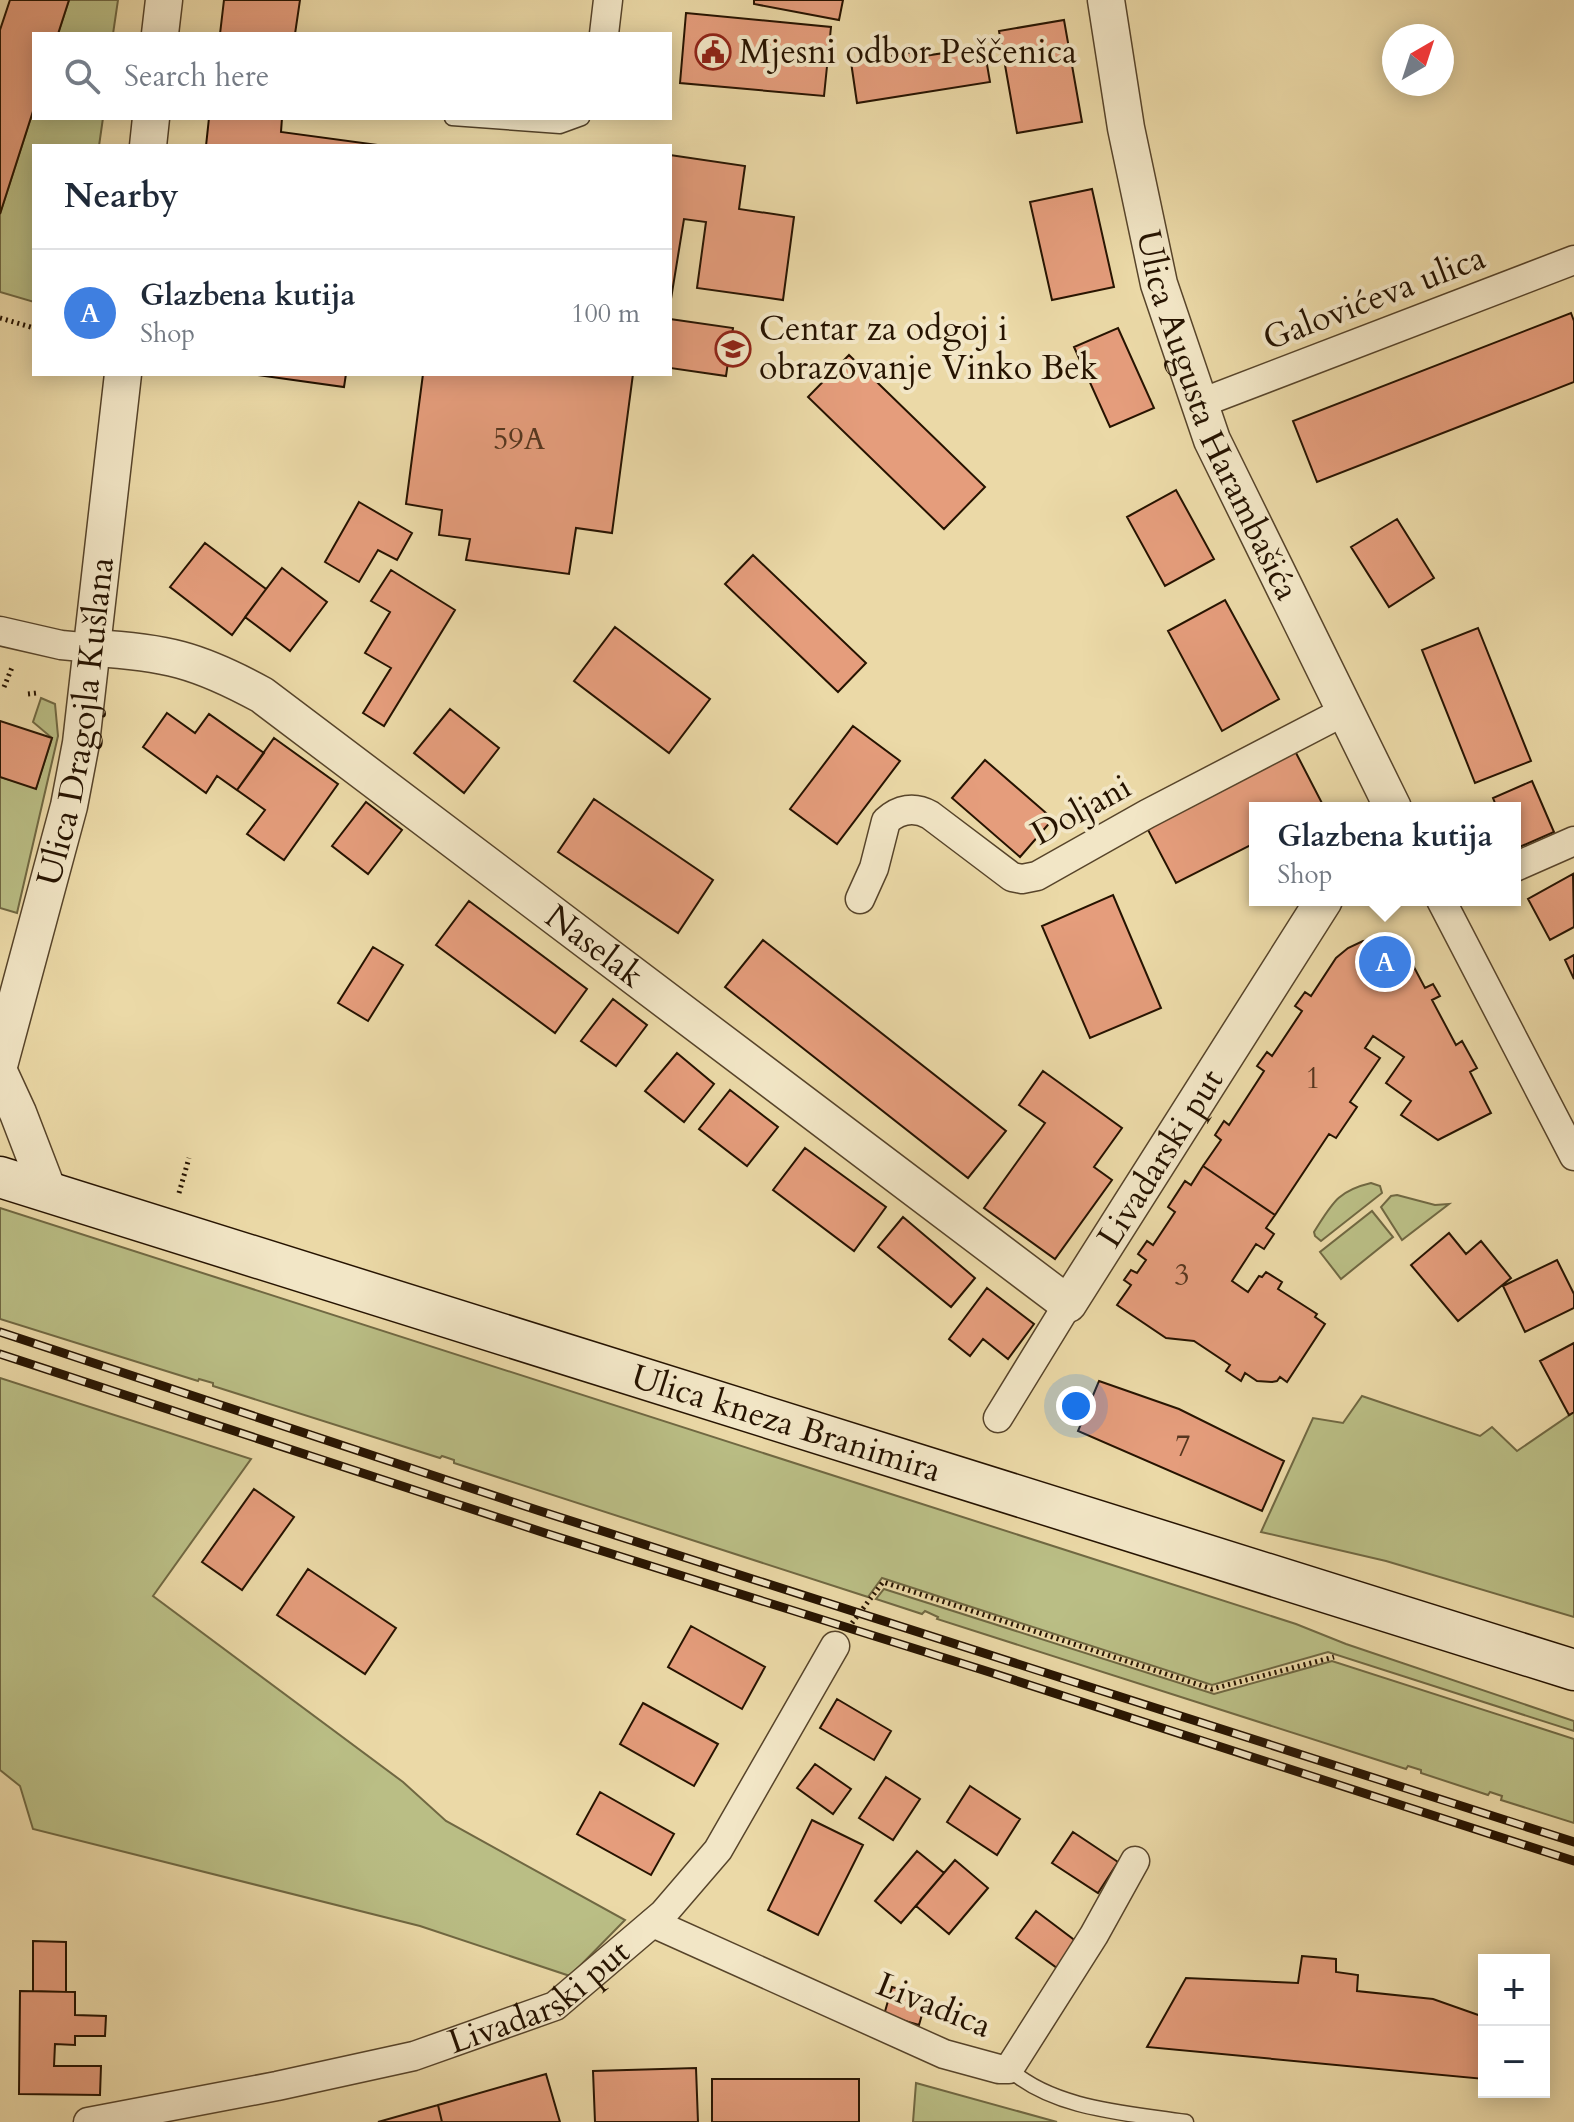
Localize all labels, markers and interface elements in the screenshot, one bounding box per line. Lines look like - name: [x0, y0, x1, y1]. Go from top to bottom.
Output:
- north arrow: [1382, 24, 1454, 96]
- place label: Mjesni odbor Peščenica: [739, 29, 1077, 75]
- search box: [32, 32, 672, 120]
- public building icon: Mjesni odbor Peščenica: [694, 33, 732, 71]
- icon: search: [60, 54, 104, 98]
- text: Search here: [124, 56, 269, 97]
- text: Nearby: [64, 173, 179, 219]
- street label: Ulica Augusta Harambašića: [1125, 226, 1310, 608]
- street label: Galovićeva ulica: [1256, 234, 1492, 361]
- text: Glazbena kutija: [140, 275, 355, 316]
- text: A: [80, 296, 100, 331]
- text: 100 m: [571, 296, 640, 331]
- place label: Centar za odgoj i obrazovanje Vinko Bek: [759, 306, 1099, 391]
- text: Shop: [140, 316, 195, 351]
- school or university icon: Centar za odgoj i obrazovanje Vinko Bek: [714, 330, 752, 368]
- house number: 59A: [493, 419, 546, 460]
- street label: Ulica Dragojla Kušlana: [26, 554, 125, 891]
- street label: Doljani: [1023, 764, 1139, 856]
- popup: [1249, 802, 1521, 906]
- text: Glazbena kutija: [1277, 816, 1493, 857]
- text: Shop: [1277, 857, 1332, 892]
- street label: Naselak: [536, 894, 654, 999]
- pin: A: [1359, 932, 1411, 992]
- house number: 1: [1305, 1058, 1321, 1099]
- street label: Livadarski put: [1086, 1060, 1234, 1256]
- house number: 3: [1174, 1255, 1190, 1296]
- street label: Ulica kneza Branimira: [626, 1353, 947, 1493]
- your location: [1056, 1386, 1096, 1426]
- house number: 7: [1175, 1426, 1191, 1467]
- street label: Livadarski put: [442, 1929, 640, 2065]
- map controls: [1478, 1954, 1550, 2098]
- button: +: [1478, 1954, 1550, 2026]
- street label: Livadica: [870, 1961, 998, 2049]
- button: −: [1478, 2026, 1550, 2098]

